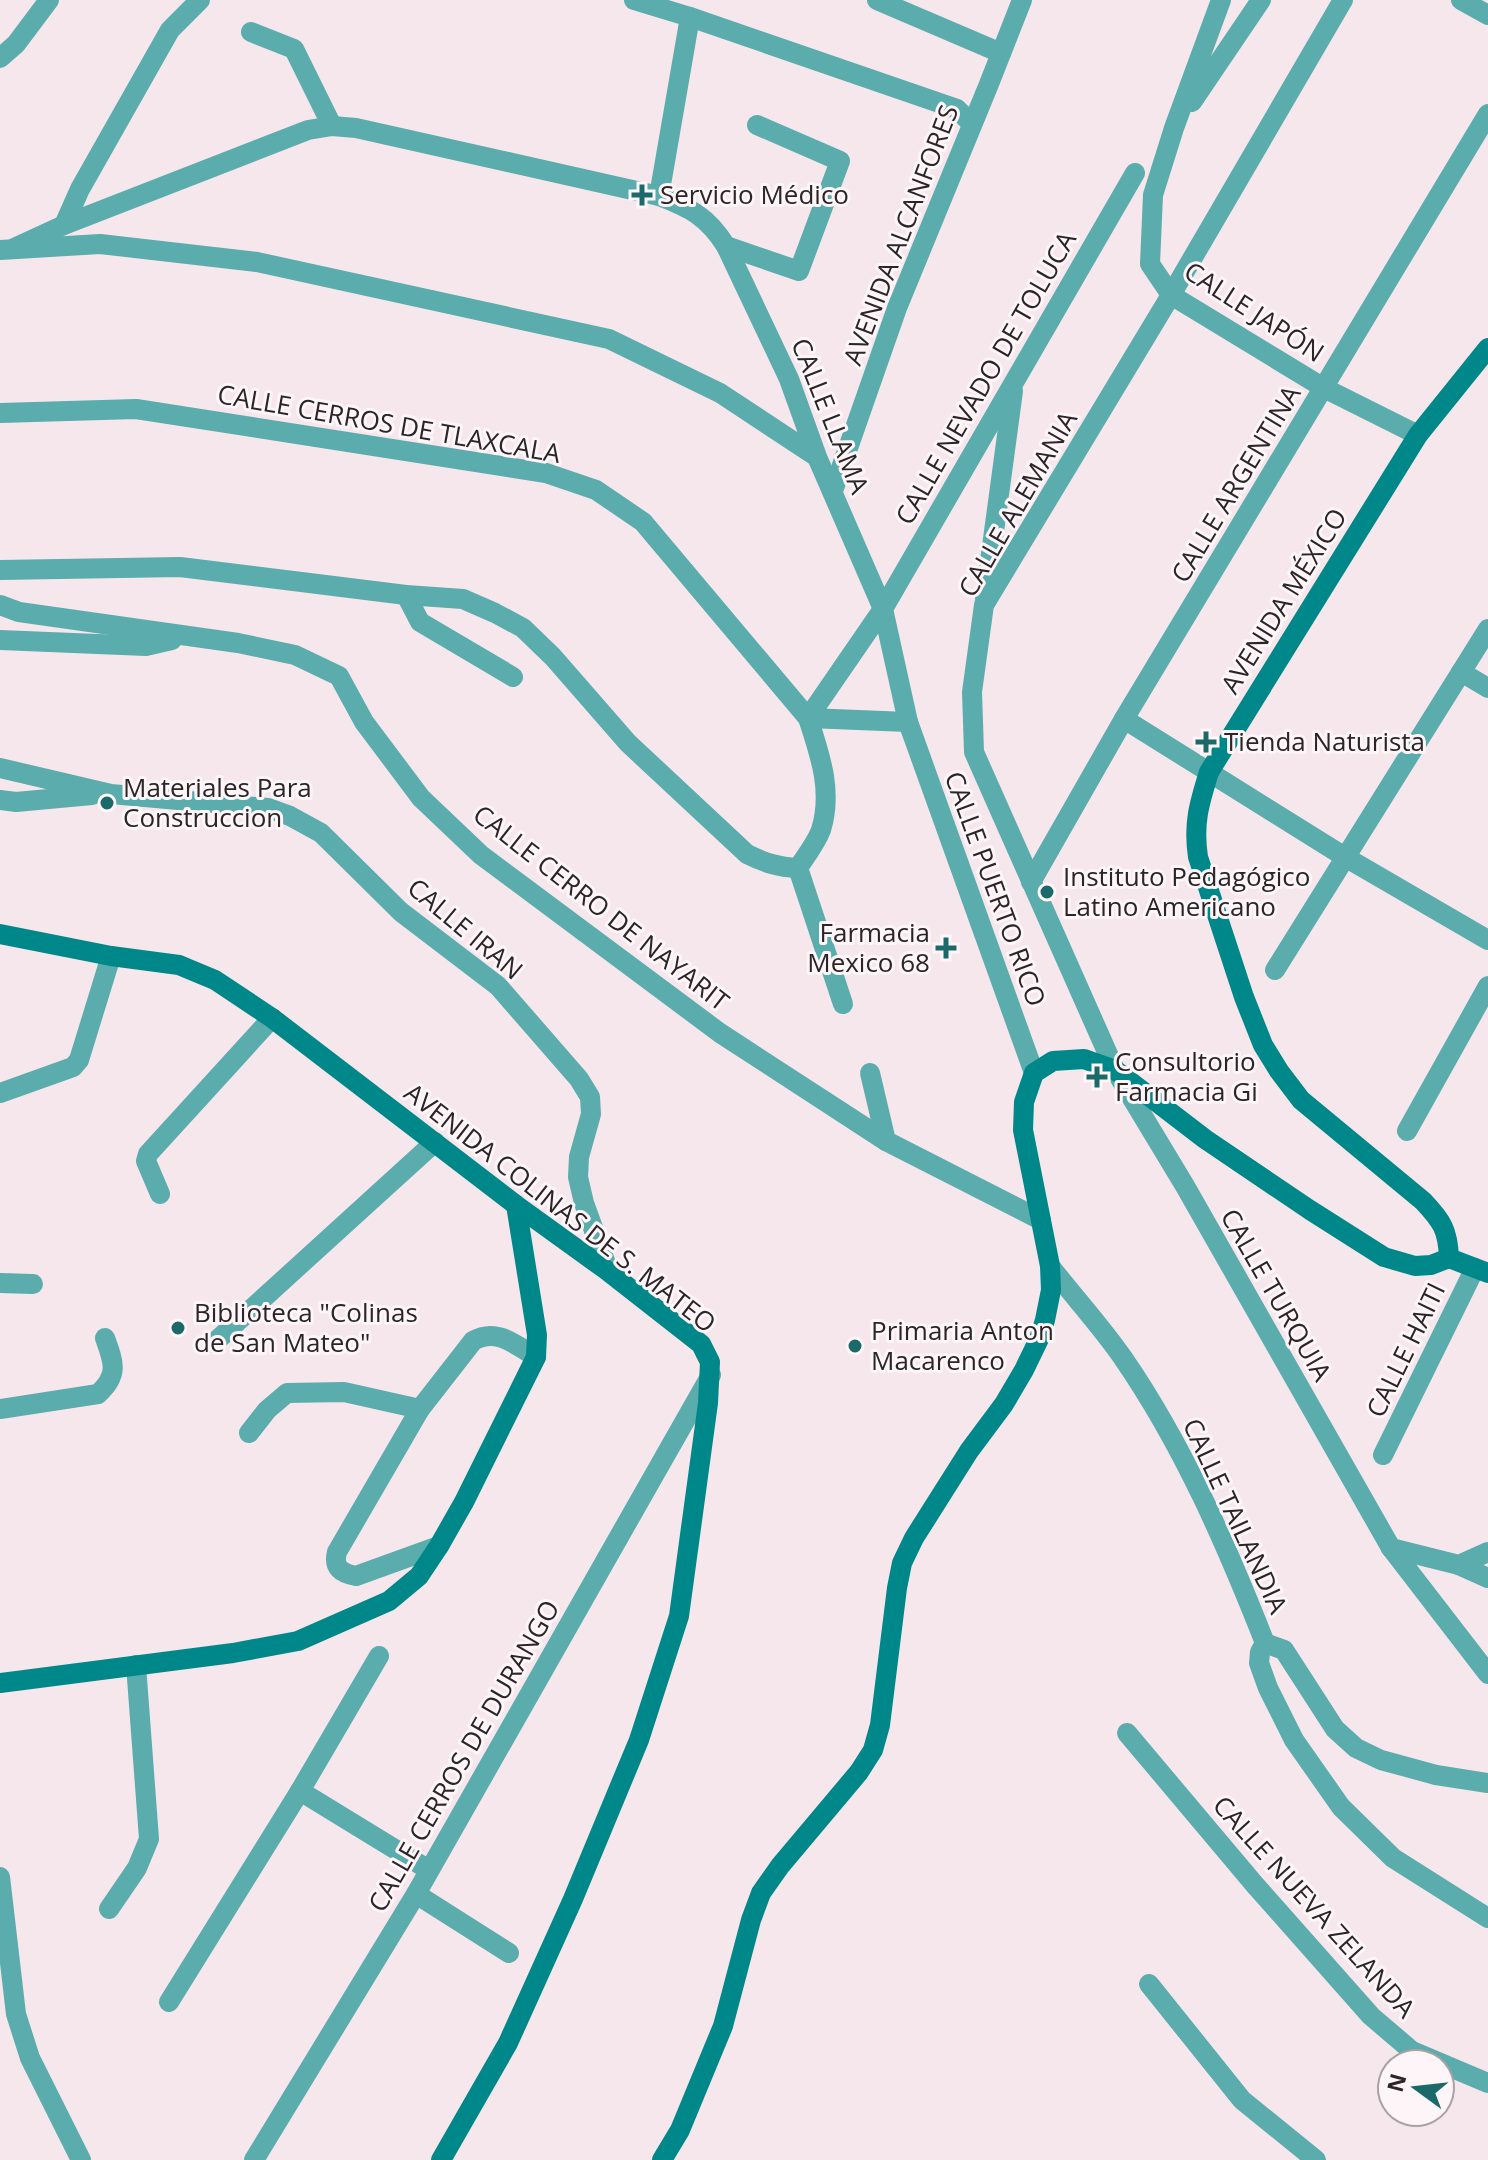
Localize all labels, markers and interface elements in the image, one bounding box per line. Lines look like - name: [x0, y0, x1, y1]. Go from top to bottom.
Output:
- street label: AVENIDA ALCANFORES: [834, 99, 966, 370]
- place label: Servicio Médico: [660, 176, 849, 212]
- marker: Servicio Médico: [631, 184, 653, 206]
- street label: CALLE NEVADO DE TOLUCA: [886, 224, 1084, 531]
- street label: CALLE JAPÓN: [1178, 252, 1331, 370]
- street label: CALLE LLAMA: [783, 333, 879, 499]
- street label: CALLE CERROS DE TLAXCALA: [215, 375, 564, 471]
- street label: CALLE ARGENTINA: [1162, 378, 1309, 589]
- street label: CALLE ALEMANIA: [949, 404, 1085, 603]
- street label: AVENIDA MÉXICO: [1212, 501, 1355, 700]
- place label: Tienda Naturista: [1224, 723, 1425, 759]
- marker: Tienda Naturista: [1195, 731, 1217, 753]
- street label: CALLE PUERTO RICO: [937, 766, 1055, 1011]
- place label: Materiales Para Construccion: [123, 769, 312, 835]
- marker: Materiales Para Construccion: [98, 794, 116, 812]
- street label: CALLE CERRO DE NAYARIT: [466, 796, 738, 1019]
- place label: Instituto Pedagógico Latino Americano: [1063, 858, 1310, 924]
- street label: CALLE IRAN: [400, 869, 531, 987]
- marker: Instituto Pedagógico Latino Americano: [1038, 883, 1056, 901]
- place label: Farmacia Mexico 68: [807, 914, 930, 980]
- marker: Farmacia Mexico 68: [937, 939, 955, 957]
- place label: Consultorio Farmacia Gi: [1115, 1043, 1258, 1109]
- marker: Consultorio Farmacia Gi: [1086, 1066, 1108, 1088]
- street label: AVENIDA COLINAS DE S. MATEO: [397, 1074, 724, 1340]
- street label: CALLE TURQUIA: [1213, 1202, 1341, 1388]
- street label: CALLE HAITI: [1357, 1276, 1453, 1423]
- place label: Biblioteca "Colinas de San Mateo": [194, 1294, 418, 1360]
- place label: Primaria Anton Macarenco: [871, 1312, 1054, 1378]
- marker: Biblioteca "Colinas de San Mateo": [169, 1319, 187, 1337]
- marker: Primaria Anton Macarenco: [846, 1337, 864, 1355]
- street label: CALLE TAILANDIA: [1175, 1412, 1297, 1619]
- street label: CALLE CERROS DE DURANGO: [359, 1593, 567, 1918]
- street label: CALLE NUEVA ZELANDA: [1205, 1788, 1425, 2025]
- north arrow: [1376, 2048, 1456, 2128]
- text: N: [1379, 2070, 1413, 2095]

